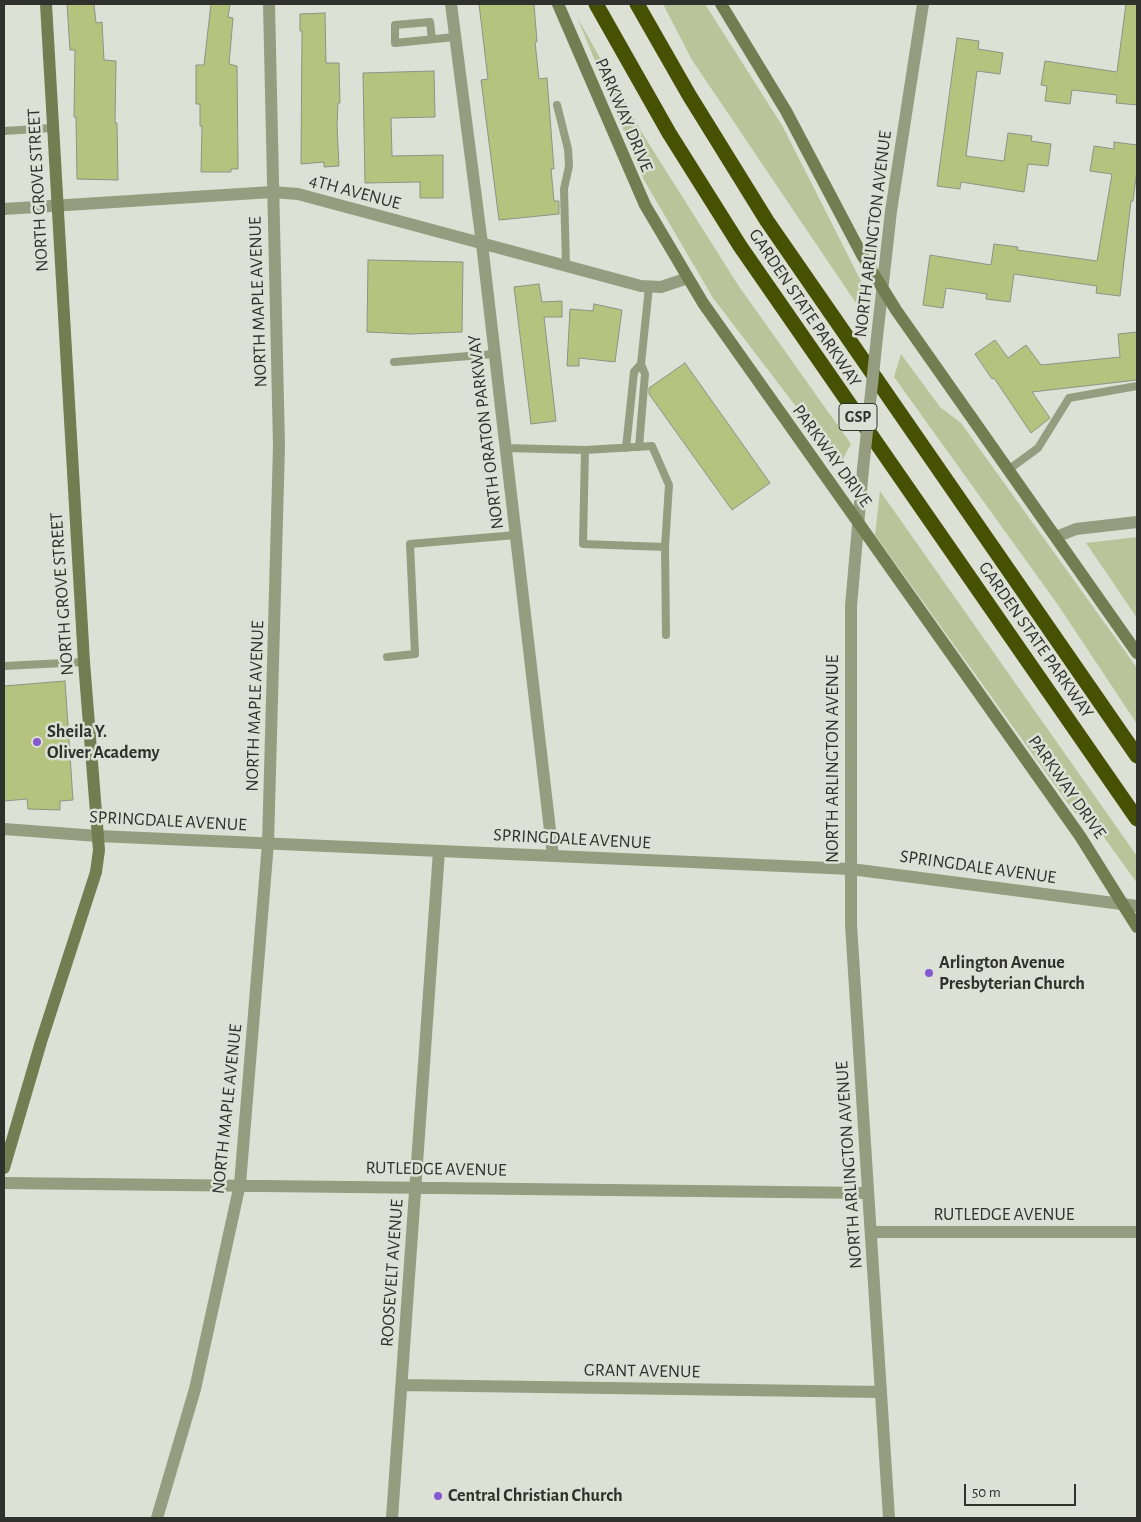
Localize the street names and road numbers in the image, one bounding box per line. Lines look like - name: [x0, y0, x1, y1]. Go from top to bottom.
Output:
- street label: PARKWAY DRIVE: [590, 55, 658, 175]
- street label: NORTH GROVE STREET: [23, 108, 53, 272]
- street label: NORTH ARLINGTON AVENUE: [850, 129, 896, 339]
- street label: 4TH AVENUE: [307, 169, 403, 215]
- street label: NORTH MAPLE AVENUE: [244, 216, 272, 388]
- street label: GARDEN STATE PARKWAY: [744, 225, 866, 391]
- street label: NORTH ORATON PARKWAY: [463, 333, 509, 531]
- street label: PARKWAY DRIVE: [788, 401, 876, 511]
- road number: GSP: [839, 404, 877, 431]
- street label: NORTH GROVE STREET: [46, 512, 78, 676]
- street label: GARDEN STATE PARKWAY: [974, 558, 1098, 722]
- street label: NORTH MAPLE AVENUE: [241, 620, 269, 792]
- street label: NORTH ARLINGTON AVENUE: [822, 655, 844, 863]
- street label: PARKWAY DRIVE: [1023, 731, 1111, 843]
- street label: SPRINGDALE AVENUE: [89, 806, 247, 836]
- street label: SPRINGDALE AVENUE: [493, 824, 651, 854]
- street label: SPRINGDALE AVENUE: [899, 845, 1057, 889]
- street label: NORTH MAPLE AVENUE: [207, 1023, 247, 1195]
- street label: NORTH ARLINGTON AVENUE: [831, 1060, 867, 1270]
- street label: RUTLEDGE AVENUE: [365, 1157, 507, 1181]
- street label: ROOSEVELT AVENUE: [376, 1198, 408, 1348]
- street label: RUTLEDGE AVENUE: [933, 1204, 1075, 1226]
- street label: GRANT AVENUE: [584, 1359, 700, 1383]

